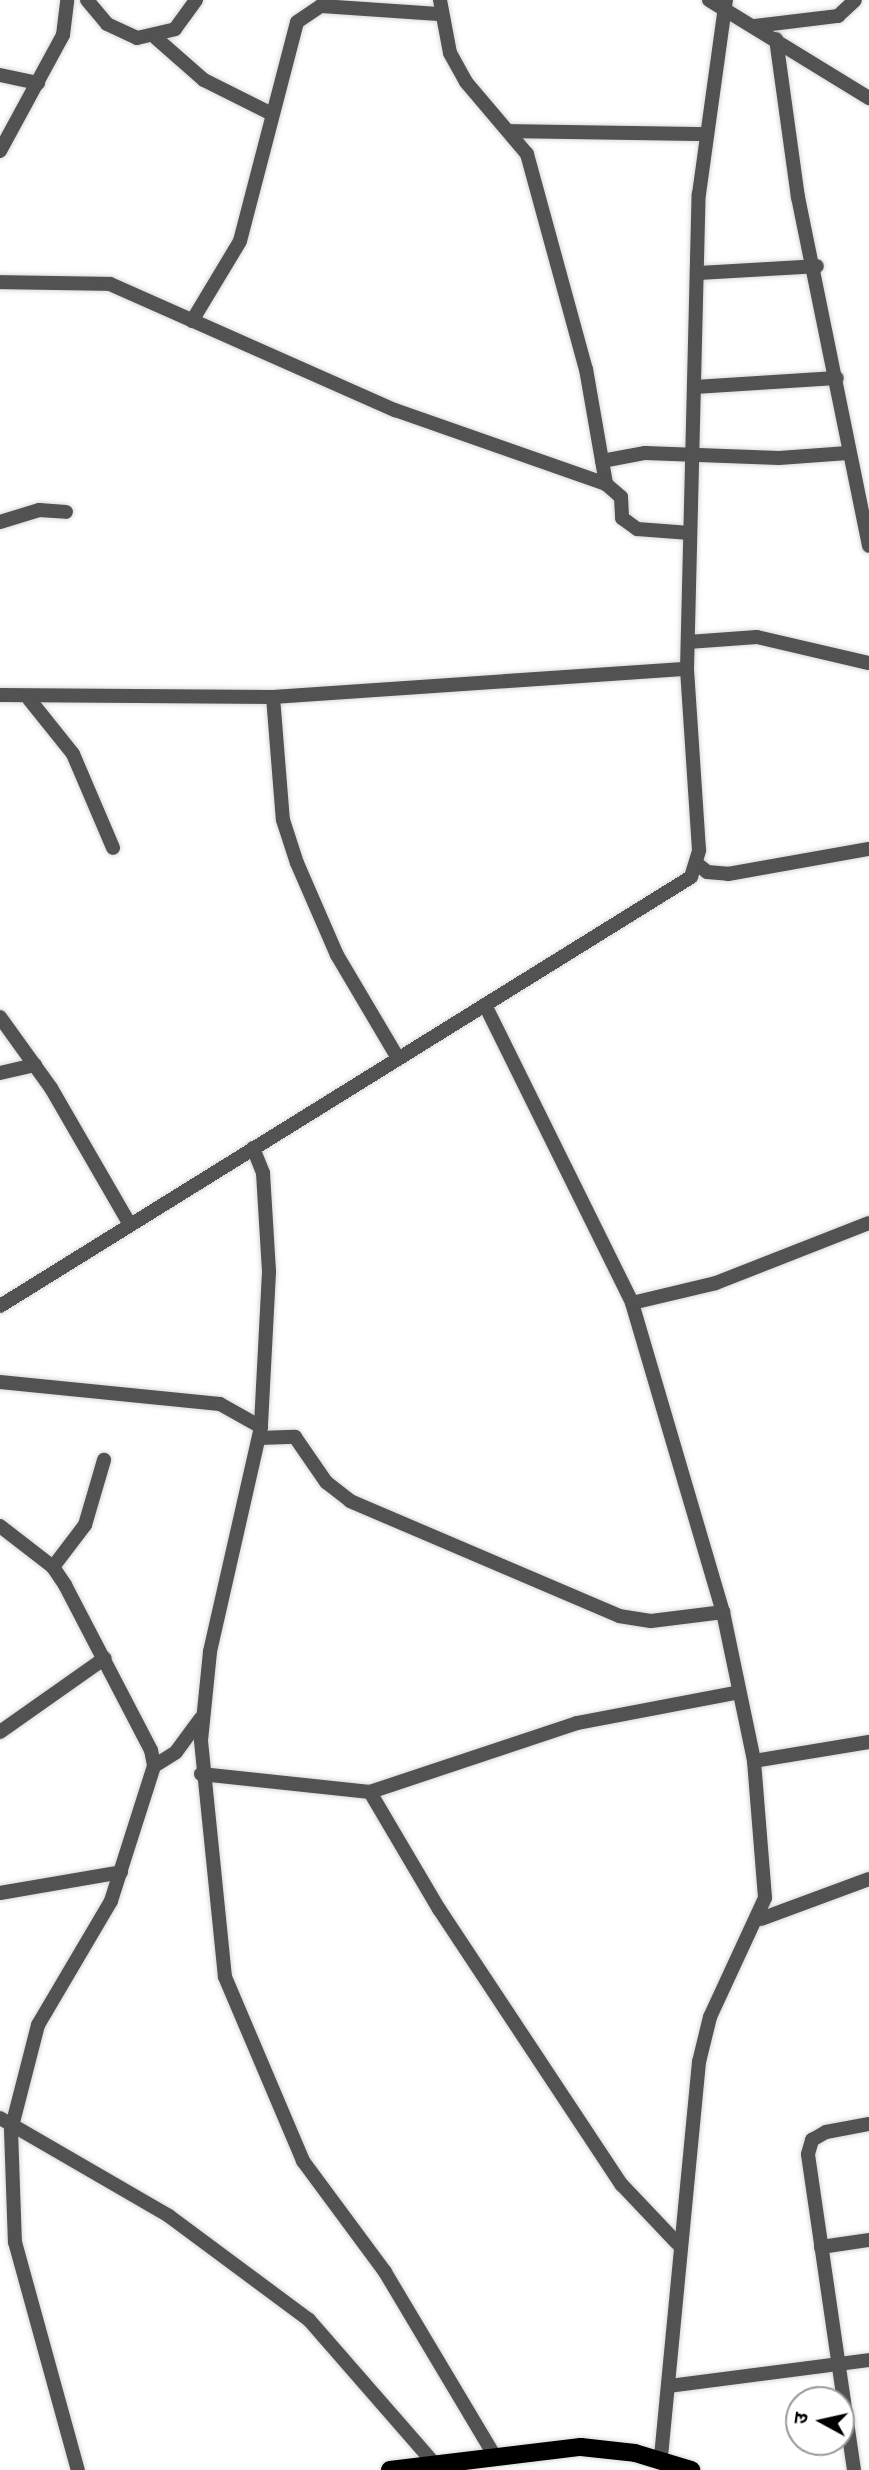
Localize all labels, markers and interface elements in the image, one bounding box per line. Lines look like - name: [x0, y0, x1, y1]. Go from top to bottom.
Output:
- north arrow: [785, 2386, 855, 2456]
- text: उ: [787, 2411, 815, 2426]

